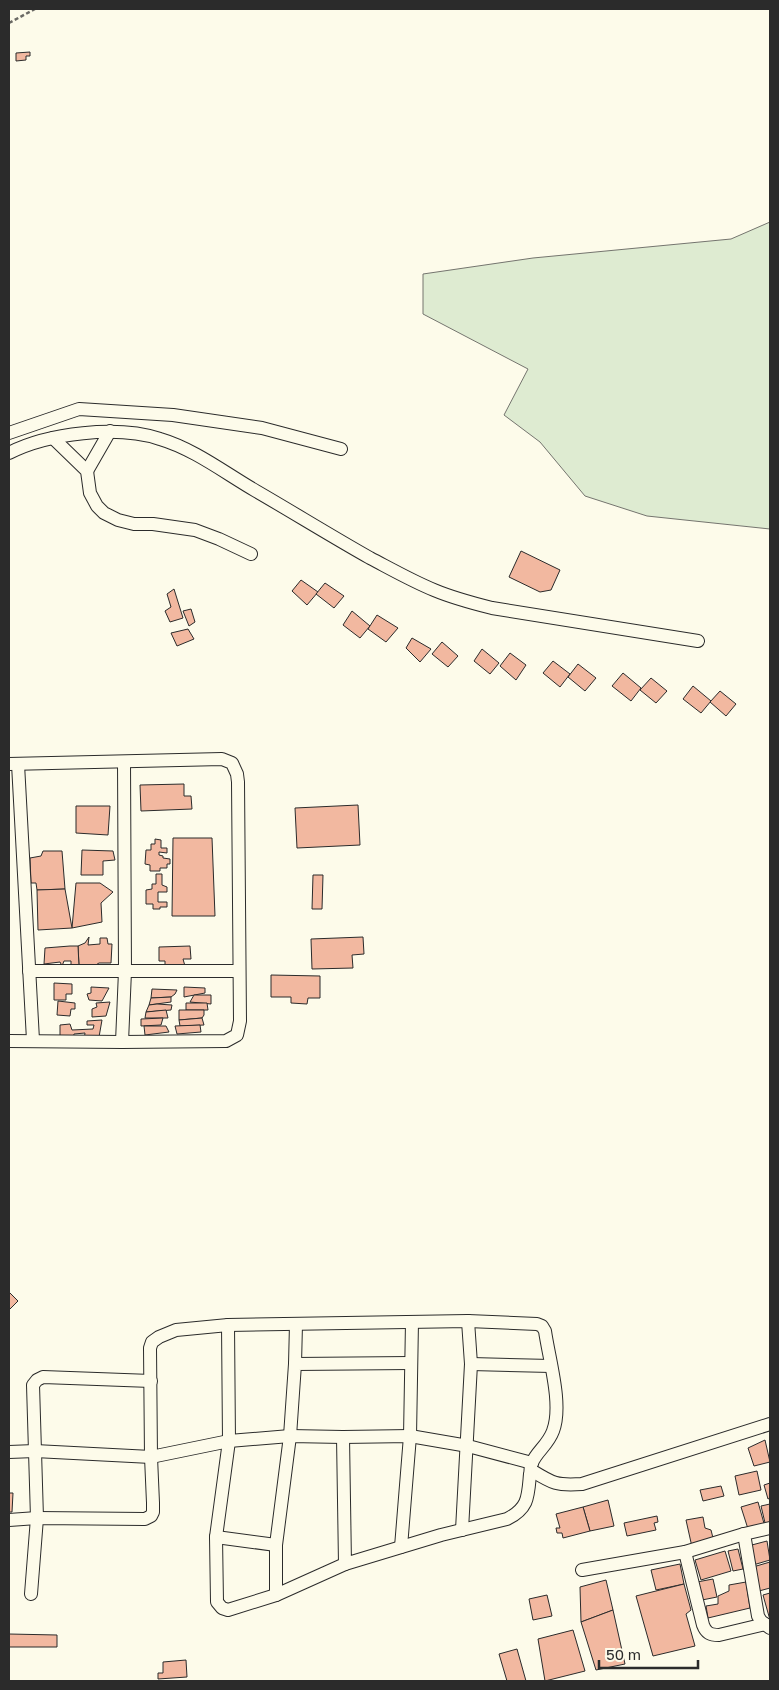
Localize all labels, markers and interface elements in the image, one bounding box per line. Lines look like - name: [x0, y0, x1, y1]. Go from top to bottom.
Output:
- scale bar: [599, 1638, 698, 1670]
- text: 50 m: [606, 1645, 641, 1663]

